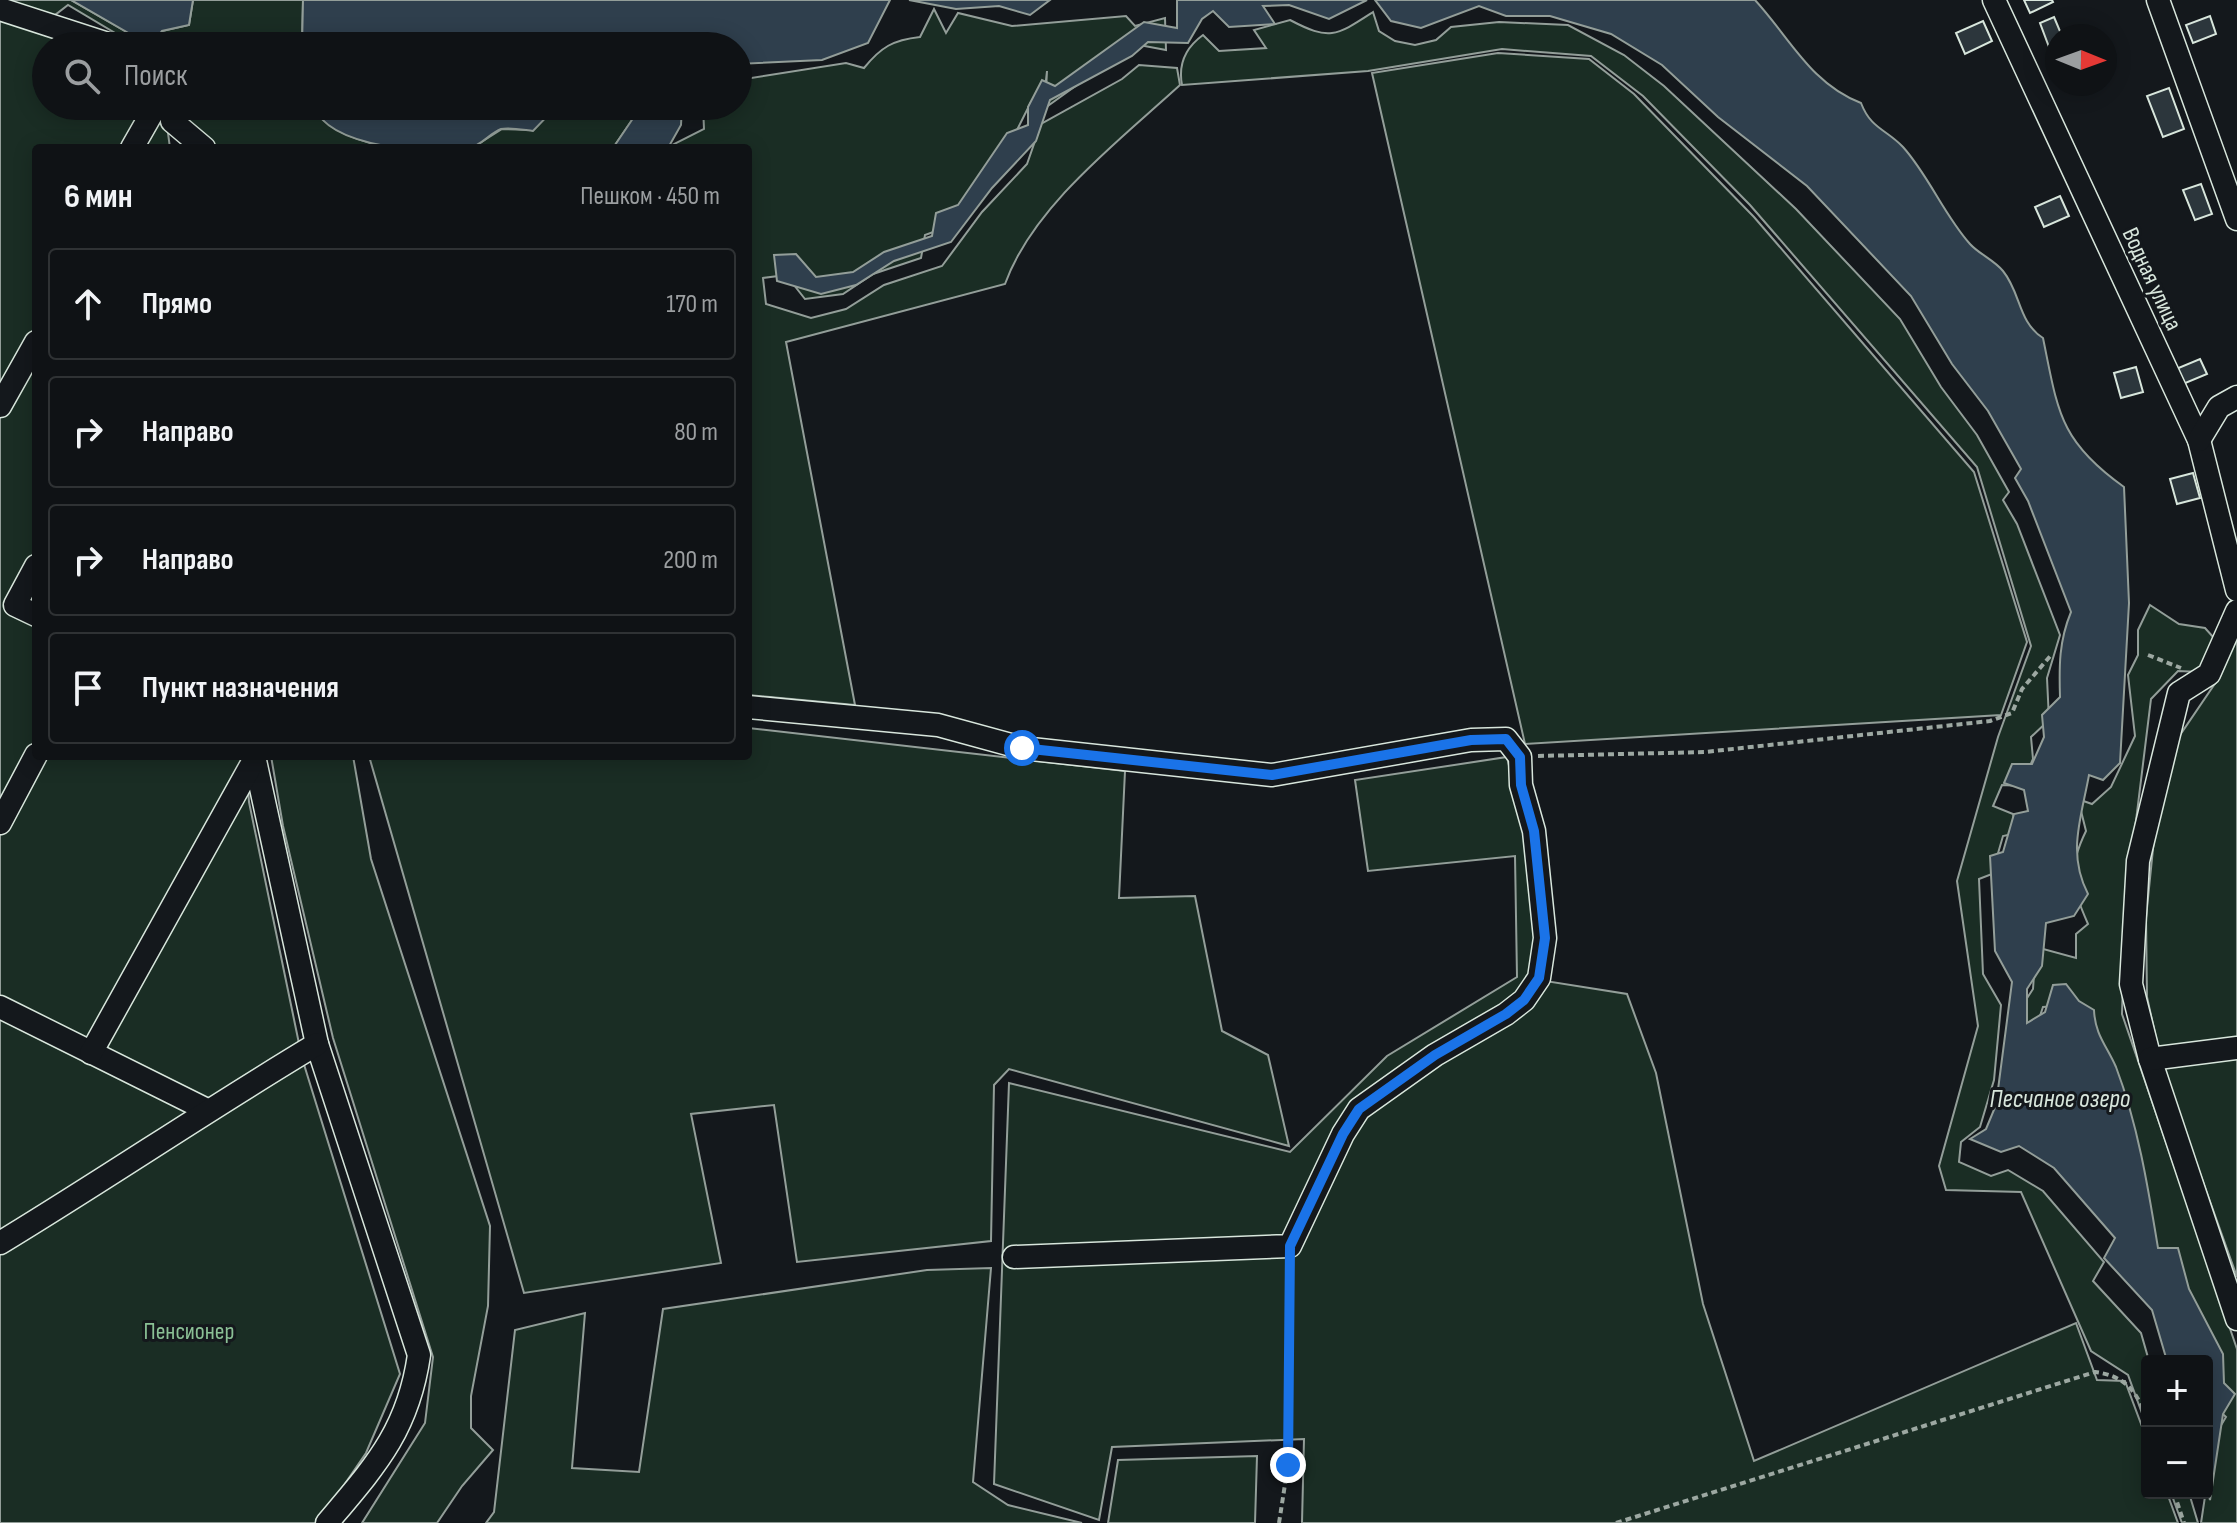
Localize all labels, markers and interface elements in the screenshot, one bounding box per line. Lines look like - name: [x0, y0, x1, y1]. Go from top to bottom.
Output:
- north arrow: [2045, 24, 2117, 96]
- search box: [32, 32, 752, 120]
- icon: search: [60, 54, 104, 98]
- text: Поиск: [124, 58, 187, 94]
- text: 6 мин: [64, 176, 133, 217]
- text: Пешком · 450 m: [580, 181, 720, 212]
- street label: Водная улица: [2116, 223, 2188, 335]
- icon: ahead: [66, 282, 110, 326]
- text: Прямо: [142, 286, 212, 322]
- text: 170 m: [666, 289, 718, 320]
- icon: right: [66, 410, 110, 454]
- text: Направо: [142, 414, 234, 450]
- text: 80 m: [674, 417, 718, 448]
- icon: right: [66, 538, 110, 582]
- text: Направо: [142, 542, 234, 578]
- text: 200 m: [663, 545, 718, 576]
- icon: arrive: [66, 666, 110, 710]
- text: Пункт назначения: [142, 670, 339, 706]
- route start: [1004, 730, 1040, 766]
- water label: Песчаное озеро: [1990, 1084, 2131, 1115]
- park label: Пенсионер: [144, 1317, 234, 1346]
- map controls: [2141, 1355, 2213, 1499]
- button: +: [2141, 1355, 2213, 1427]
- button: −: [2141, 1427, 2213, 1499]
- route end: [1270, 1447, 1306, 1483]

